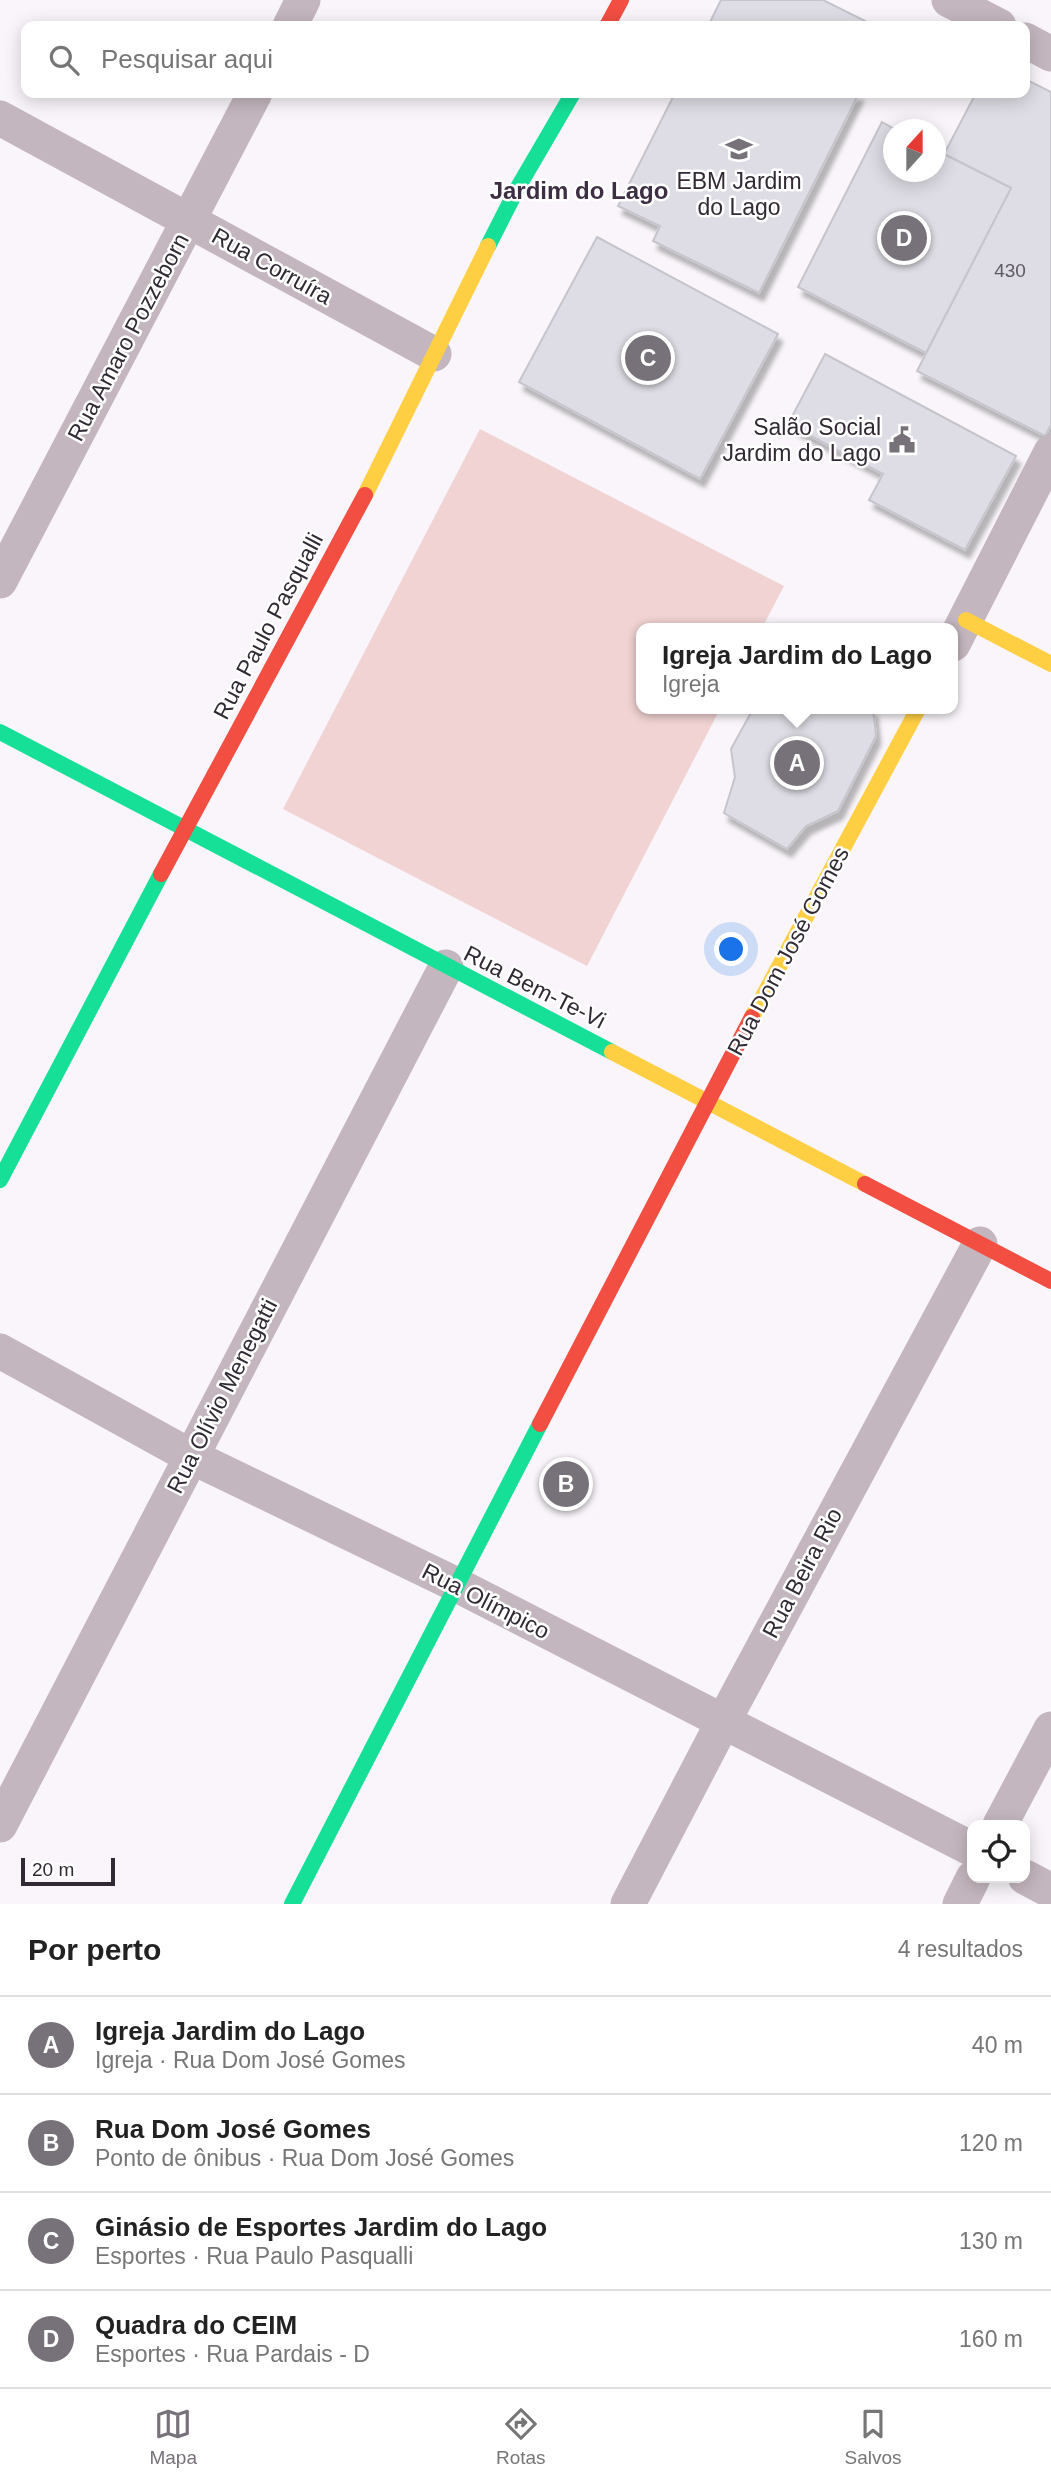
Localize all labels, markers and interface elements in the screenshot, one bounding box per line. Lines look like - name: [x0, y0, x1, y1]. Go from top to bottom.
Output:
- search box: [21, 21, 1030, 98]
- icon: search: [45, 41, 83, 79]
- text: Pesquisar aqui: [101, 44, 273, 74]
- north arrow: [883, 119, 946, 182]
- school or university icon: EBM Jardim do Lago: [724, 134, 754, 164]
- place label: EBM Jardim do Lago: [676, 168, 802, 220]
- district label: Jardim do Lago: [490, 177, 668, 204]
- pin: D: [881, 212, 927, 264]
- street label: Rua Corruíra: [208, 222, 337, 310]
- street label: Rua Amaro Pozzeborn: [62, 229, 194, 445]
- house number: 430: [994, 260, 1026, 281]
- pin: C: [625, 332, 671, 384]
- place label: Salão Social Jardim do Lago: [722, 414, 881, 466]
- public building icon: Salão Social Jardim do Lago: [887, 425, 917, 455]
- street label: Rua Paulo Pasqualli: [208, 528, 328, 724]
- popup: [636, 623, 958, 714]
- text: Igreja Jardim do Lago: [662, 640, 932, 670]
- text: Igreja: [662, 671, 719, 697]
- pin: A: [774, 737, 820, 789]
- street label: Rua Dom José Gomes: [722, 842, 854, 1060]
- your location: [714, 932, 748, 966]
- street label: Rua Bem-Te-Vi: [460, 940, 610, 1034]
- street label: Rua Olívio Menegatti: [162, 1294, 282, 1498]
- pin: B: [543, 1458, 589, 1510]
- street label: Rua Beira Rio: [757, 1504, 847, 1642]
- street label: Rua Olímpico: [418, 1558, 554, 1644]
- map controls: [967, 1820, 1030, 1883]
- button: locate: [967, 1820, 1030, 1883]
- scale bar: [21, 1855, 116, 1887]
- text: 20 m: [32, 1859, 74, 1880]
- text: Por perto: [28, 1933, 161, 1966]
- text: 4 resultados: [898, 1936, 1023, 1962]
- text: Igreja Jardim do Lago: [95, 2016, 365, 2046]
- text: A: [43, 2032, 59, 2058]
- text: 40 m: [972, 2032, 1023, 2058]
- text: Igreja · Rua Dom José Gomes: [95, 2047, 406, 2073]
- text: Rua Dom José Gomes: [95, 2114, 371, 2144]
- text: B: [43, 2130, 59, 2156]
- text: 120 m: [959, 2130, 1023, 2156]
- text: Ponto de ônibus · Rua Dom José Gomes: [95, 2145, 514, 2171]
- text: Ginásio de Esportes Jardim do Lago: [95, 2212, 547, 2242]
- text: C: [43, 2228, 59, 2254]
- text: 130 m: [959, 2228, 1023, 2254]
- text: Esportes · Rua Paulo Pasqualli: [95, 2243, 413, 2269]
- text: Quadra do CEIM: [95, 2310, 297, 2340]
- text: D: [43, 2326, 59, 2352]
- text: 160 m: [959, 2326, 1023, 2352]
- text: Esportes · Rua Pardais - D: [95, 2341, 370, 2367]
- tab: Mapa: [149, 2405, 197, 2469]
- tab: Rotas: [496, 2405, 546, 2469]
- tab: Salvos: [844, 2405, 902, 2469]

